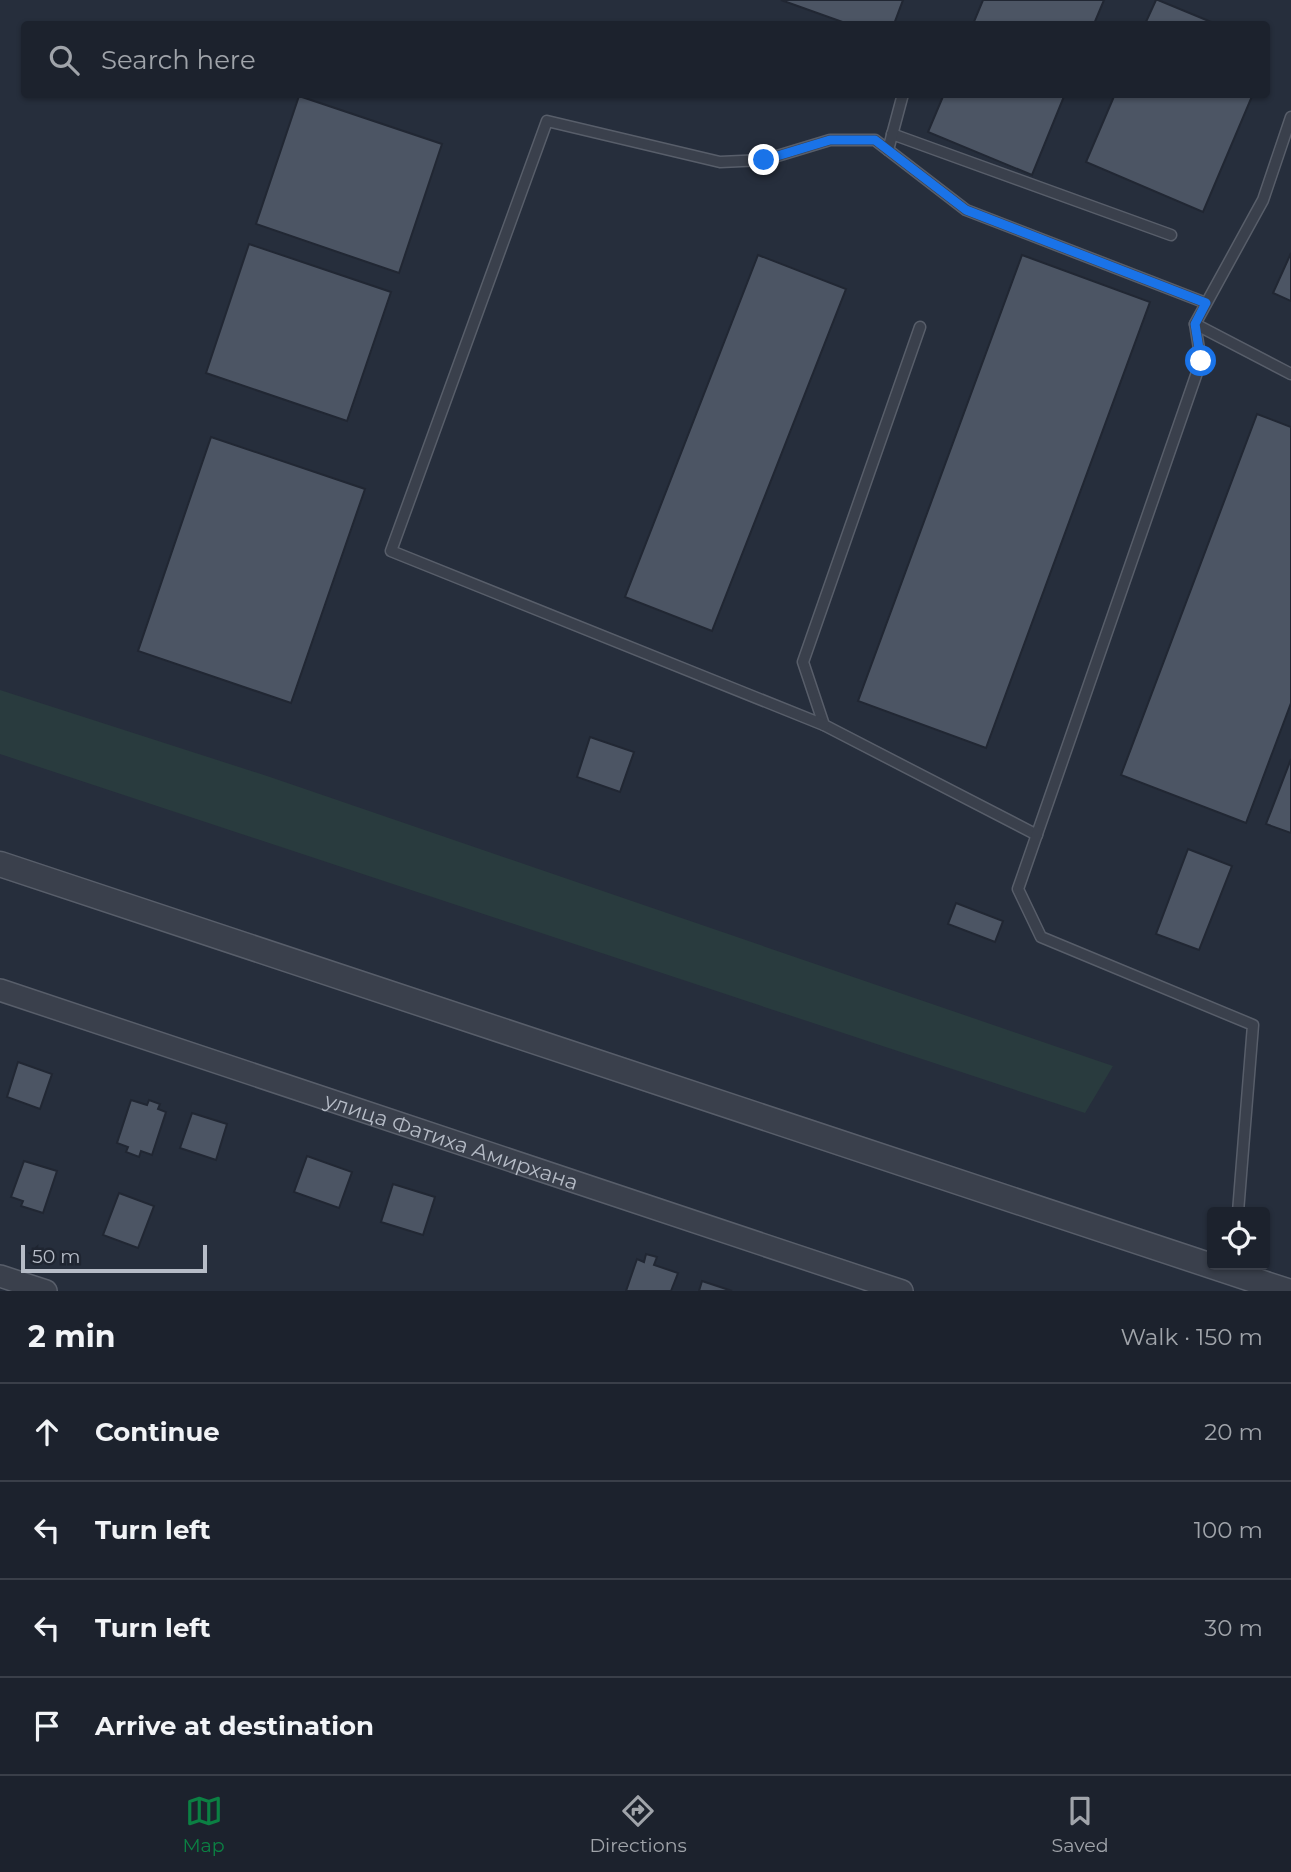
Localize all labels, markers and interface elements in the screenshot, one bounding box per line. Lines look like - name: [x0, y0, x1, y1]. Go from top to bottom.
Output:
- search box: [21, 21, 1270, 98]
- icon: search: [45, 41, 83, 79]
- text: Search here: [101, 44, 256, 76]
- route end: [748, 144, 779, 175]
- route start: [1185, 345, 1216, 376]
- street label: улица Фатиха Амирхана: [321, 1086, 582, 1195]
- map controls: [1207, 1207, 1270, 1270]
- button: locate: [1207, 1207, 1270, 1270]
- scale bar: [21, 1242, 206, 1274]
- text: 50 m: [32, 1245, 80, 1268]
- text: 2 min: [28, 1318, 115, 1355]
- text: Walk · 150 m: [1120, 1323, 1263, 1351]
- icon: ahead: [28, 1413, 66, 1451]
- text: Continue: [95, 1416, 220, 1448]
- text: 20 m: [1204, 1418, 1263, 1446]
- icon: left: [28, 1511, 66, 1549]
- text: Turn left: [95, 1514, 211, 1546]
- text: 100 m: [1194, 1516, 1263, 1544]
- icon: left: [28, 1609, 66, 1647]
- text: Turn left: [95, 1612, 211, 1644]
- text: 30 m: [1204, 1614, 1263, 1642]
- icon: arrive: [28, 1707, 66, 1745]
- text: Arrive at destination: [95, 1710, 374, 1742]
- tab: Map: [182, 1792, 225, 1857]
- tab: Directions: [589, 1792, 687, 1857]
- tab: Saved: [1052, 1792, 1109, 1857]

